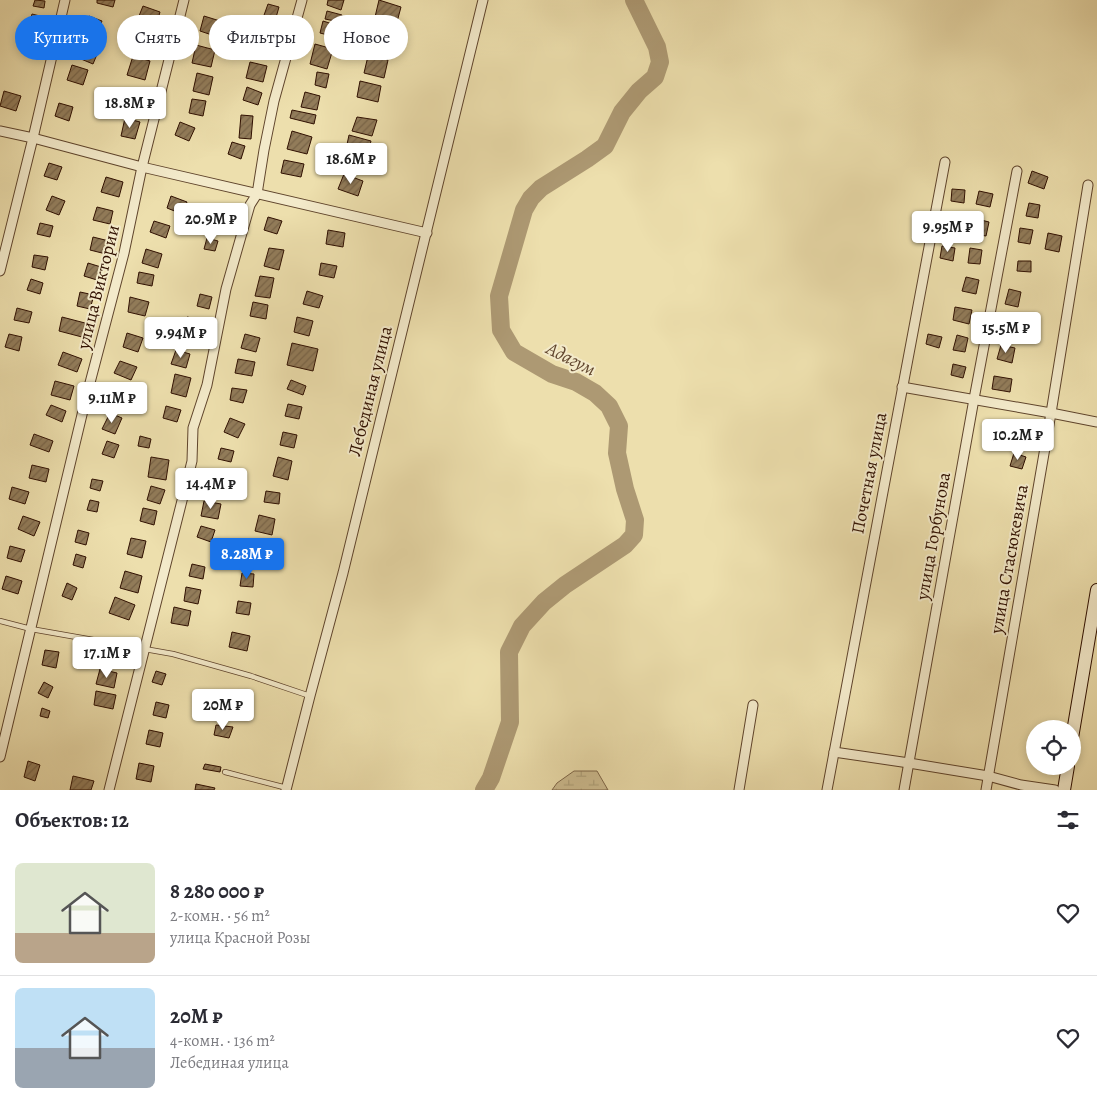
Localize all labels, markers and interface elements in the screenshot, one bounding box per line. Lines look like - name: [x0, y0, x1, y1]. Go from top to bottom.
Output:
- chip: Купить: [15, 15, 107, 60]
- chip: Снять: [117, 15, 199, 60]
- chip: Фильтры: [209, 15, 314, 60]
- chip: Новое: [324, 15, 408, 60]
- pin: 18.8M ₽: [84, 86, 176, 129]
- text: 18.8M ₽: [105, 92, 155, 114]
- pin: 18.6M ₽: [305, 142, 397, 185]
- text: 18.6M ₽: [326, 148, 376, 170]
- pin: 20.9M ₽: [165, 202, 257, 245]
- text: 20.9M ₽: [185, 208, 237, 230]
- pin: 9.95M ₽: [902, 210, 994, 253]
- text: 9.95M ₽: [923, 216, 973, 238]
- street label: улица Виктории: [71, 222, 125, 353]
- pin: 15.5M ₽: [960, 312, 1052, 354]
- pin: 9.94M ₽: [135, 316, 227, 359]
- text: 15.5M ₽: [982, 317, 1030, 339]
- text: 9.94M ₽: [155, 322, 207, 344]
- street label: Лебединая улица: [342, 323, 398, 459]
- water label: Адагум: [541, 335, 601, 383]
- pin: 9.11M ₽: [66, 382, 158, 424]
- text: 9.11M ₽: [88, 387, 136, 409]
- street label: Почетная улица: [845, 409, 893, 536]
- pin: 10.2M ₽: [972, 418, 1064, 461]
- text: 10.2M ₽: [993, 424, 1043, 446]
- pin: 14.4M ₽: [165, 468, 257, 510]
- street label: улица Горбунова: [910, 469, 956, 603]
- text: 14.4M ₽: [186, 473, 236, 495]
- street label: улица Стасюкевича: [984, 482, 1034, 637]
- pin: 8.28M ₽: [201, 538, 293, 580]
- text: 8.28M ₽: [221, 543, 273, 565]
- pin: 17.1M ₽: [61, 636, 153, 679]
- text: 17.1M ₽: [83, 642, 131, 664]
- pin: 20M ₽: [188, 688, 258, 731]
- text: 20M ₽: [203, 694, 243, 716]
- map controls: [1026, 720, 1081, 775]
- button: locate: [1026, 720, 1081, 775]
- text: Объектов: 12: [15, 806, 129, 834]
- icon: filters: [1054, 806, 1082, 834]
- text: 8 280 000 ₽: [170, 877, 264, 905]
- icon: home: [55, 883, 115, 943]
- icon: heart: [1054, 899, 1082, 927]
- text: 2-комн. · 56 m²: [170, 905, 270, 927]
- text: улица Красной Розы: [170, 927, 310, 949]
- text: 20M ₽: [170, 1002, 223, 1030]
- icon: home: [55, 1008, 115, 1068]
- icon: heart: [1054, 1024, 1082, 1052]
- text: 4-комн. · 136 m²: [170, 1030, 275, 1052]
- text: Лебединая улица: [170, 1052, 289, 1074]

